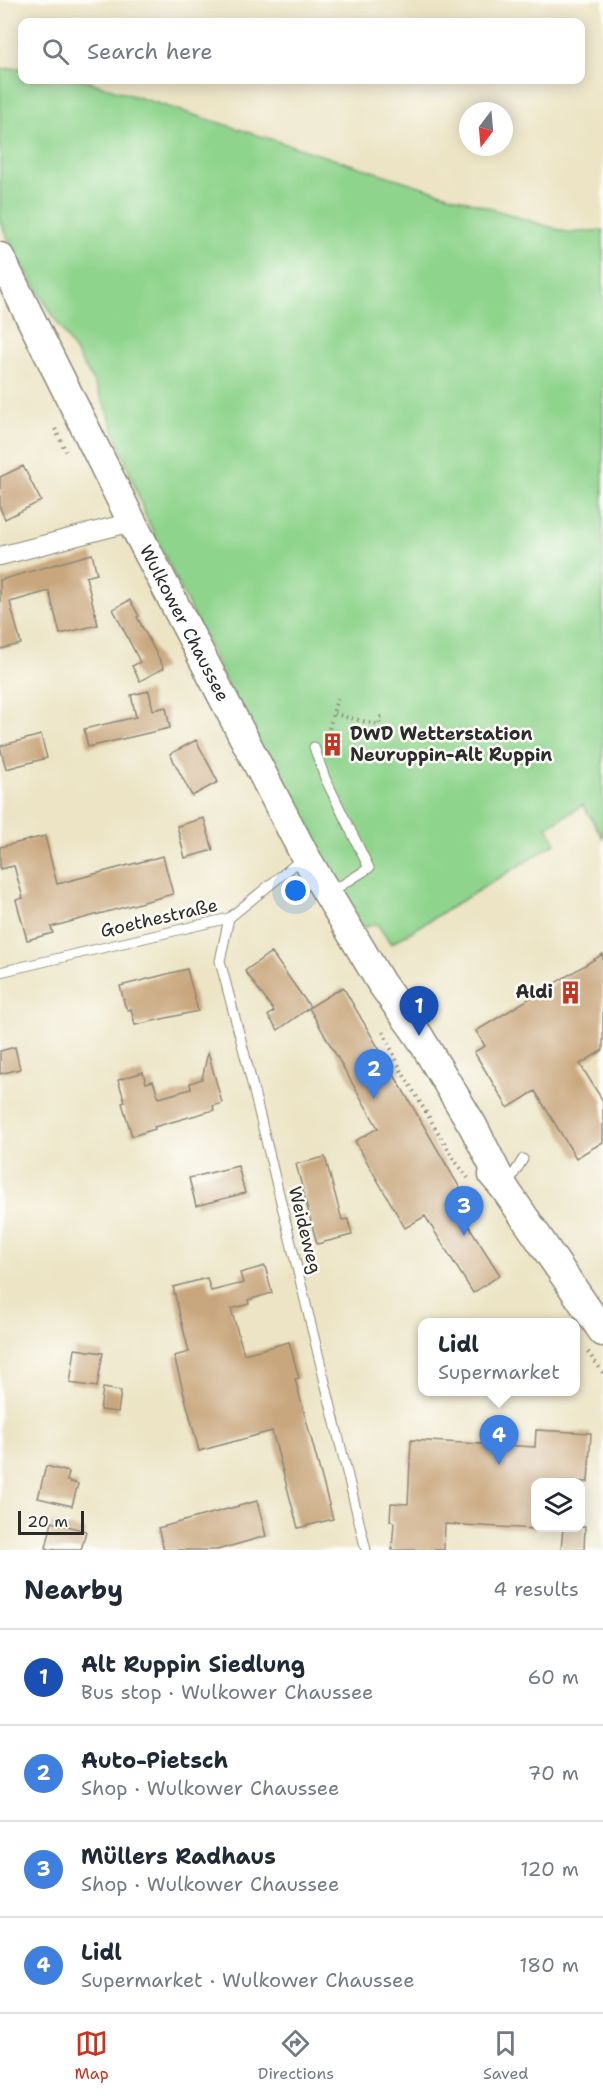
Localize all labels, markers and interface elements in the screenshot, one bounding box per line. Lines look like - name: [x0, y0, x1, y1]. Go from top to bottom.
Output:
- search box: [18, 18, 585, 84]
- icon: search: [39, 35, 72, 68]
- text: Search here: [87, 37, 213, 66]
- north arrow: [459, 102, 513, 156]
- street label: Wulkower Chaussee: [134, 541, 235, 706]
- place label: DWD Wetterstation Neuruppin-Alt Ruppin: [350, 722, 552, 767]
- building icon: DWD Wetterstation Neuruppin-Alt Ruppin: [319, 731, 345, 757]
- your location: [281, 876, 310, 905]
- street label: Goethestraße: [98, 893, 220, 943]
- building icon: Aldi: [558, 979, 584, 1005]
- place label: Aldi: [515, 980, 553, 1004]
- pin: 1: [400, 986, 438, 1036]
- pin: 2: [354, 1050, 394, 1099]
- street label: Weideweg: [283, 1184, 327, 1276]
- pin: 3: [444, 1186, 484, 1236]
- popup: [418, 1318, 580, 1396]
- text: Lidl: [438, 1330, 479, 1359]
- text: Supermarket: [438, 1359, 560, 1385]
- pin: 4: [480, 1416, 518, 1465]
- map controls: [531, 1478, 585, 1532]
- button: layers: [531, 1478, 585, 1532]
- scale bar: [18, 1508, 84, 1536]
- text: 20 m: [27, 1511, 68, 1532]
- text: Nearby: [24, 1572, 123, 1607]
- text: 4 results: [493, 1576, 579, 1602]
- text: Alt Ruppin Siedlung: [81, 1650, 305, 1679]
- text: 1: [39, 1664, 48, 1690]
- text: 60 m: [527, 1664, 579, 1690]
- text: Bus stop · Wulkower Chaussee: [81, 1679, 373, 1705]
- text: Auto-Pietsch: [81, 1746, 228, 1775]
- text: 2: [37, 1760, 51, 1786]
- text: 70 m: [527, 1760, 579, 1786]
- text: Shop · Wulkower Chaussee: [81, 1775, 339, 1801]
- text: Müllers Radhaus: [81, 1842, 276, 1871]
- text: 3: [37, 1856, 51, 1882]
- text: 120 m: [520, 1856, 579, 1882]
- text: Shop · Wulkower Chaussee: [81, 1871, 339, 1897]
- text: Lidl: [81, 1938, 122, 1967]
- text: 4: [37, 1952, 51, 1978]
- text: 180 m: [519, 1952, 579, 1978]
- text: Supermarket · Wulkower Chaussee: [81, 1967, 415, 1993]
- tab: Map: [75, 2027, 109, 2084]
- tab: Directions: [258, 2027, 334, 2084]
- tab: Saved: [483, 2027, 529, 2084]

